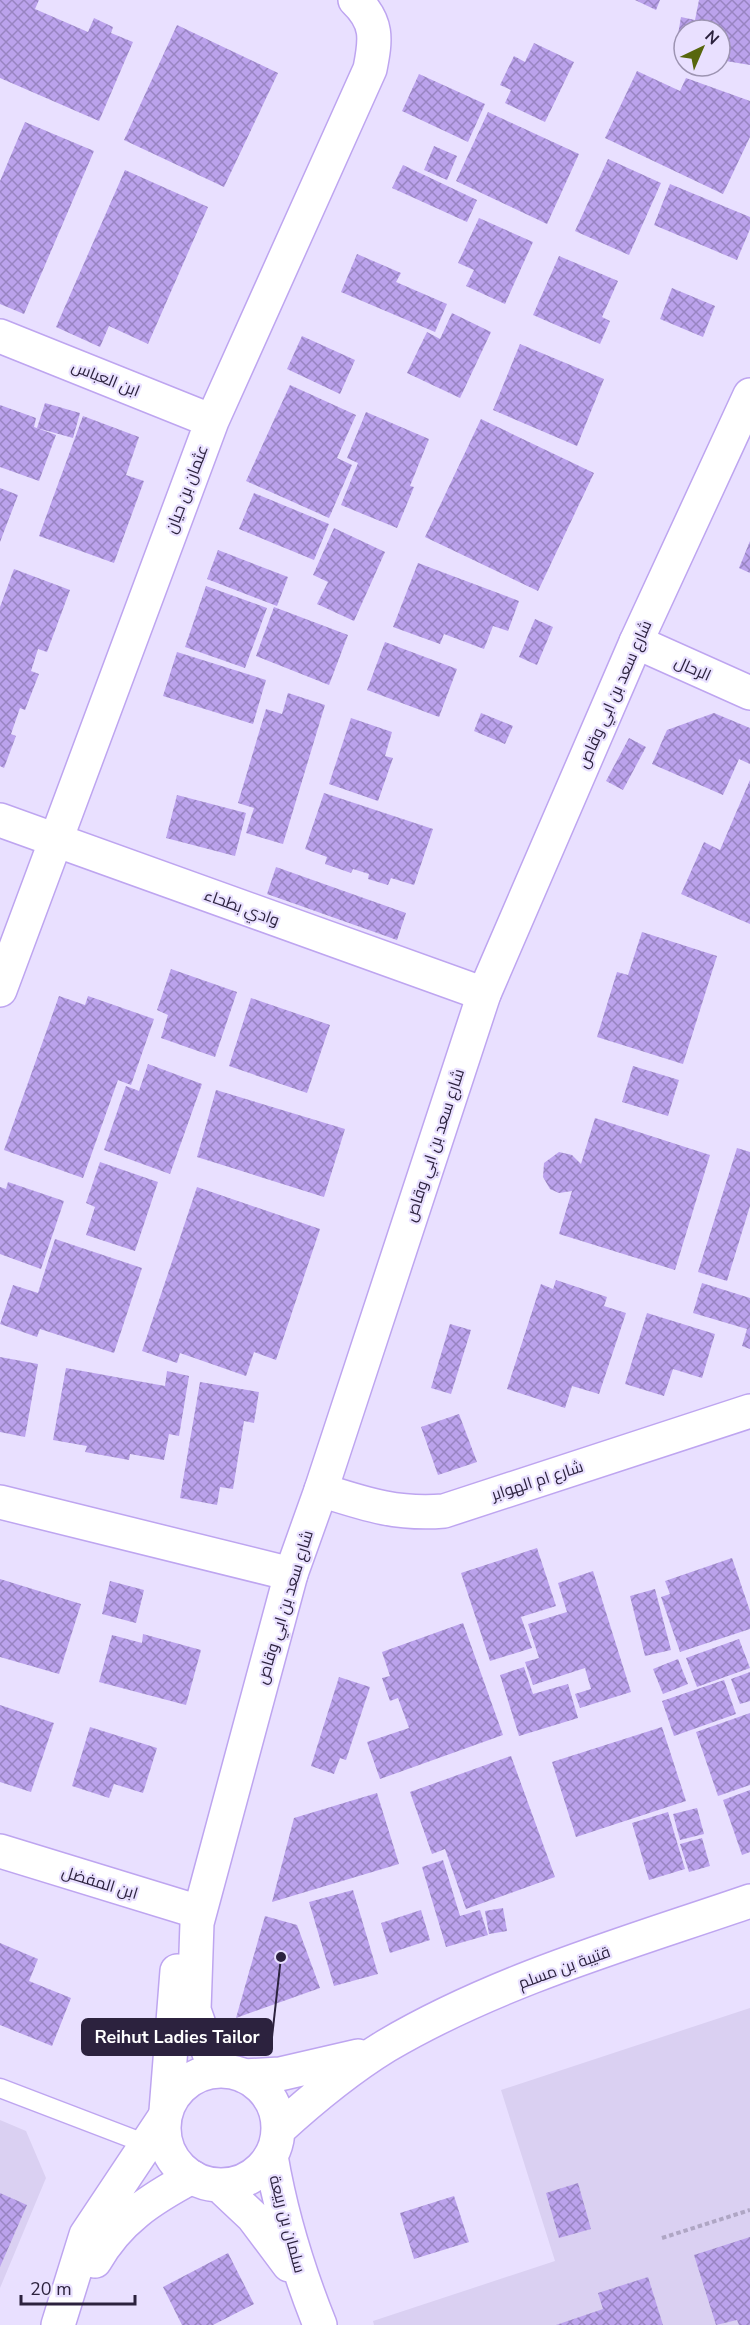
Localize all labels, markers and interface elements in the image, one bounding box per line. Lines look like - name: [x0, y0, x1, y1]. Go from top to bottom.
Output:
- north arrow: [672, 18, 732, 78]
- text: N: [700, 26, 724, 50]
- street label: ابن العباس: [68, 355, 143, 403]
- street label: عثمان بن حيان: [160, 442, 214, 537]
- street label: شارع سعد بن ابي وقاص: [572, 617, 659, 773]
- street label: الرحال: [671, 651, 714, 687]
- street label: وادي بطحاء: [200, 884, 282, 934]
- street label: شارع سعد بن ابي وقاص: [400, 1066, 472, 1225]
- street label: شارع ام الهوابر: [488, 1456, 586, 1506]
- street label: شارع سعد بن ابي وقاص: [251, 1528, 321, 1688]
- street label: ابن المفضل: [59, 1861, 140, 1905]
- street label: قتيبة بن مسلم: [515, 1941, 613, 1995]
- callout: Reihut Ladies Tailor: [82, 2019, 272, 2055]
- text: Reihut Ladies Tailor: [94, 2025, 260, 2049]
- street label: سلمان بن ربيعة: [263, 2173, 311, 2276]
- scale bar: [21, 2268, 135, 2306]
- text: 20 m: [30, 2277, 72, 2301]

